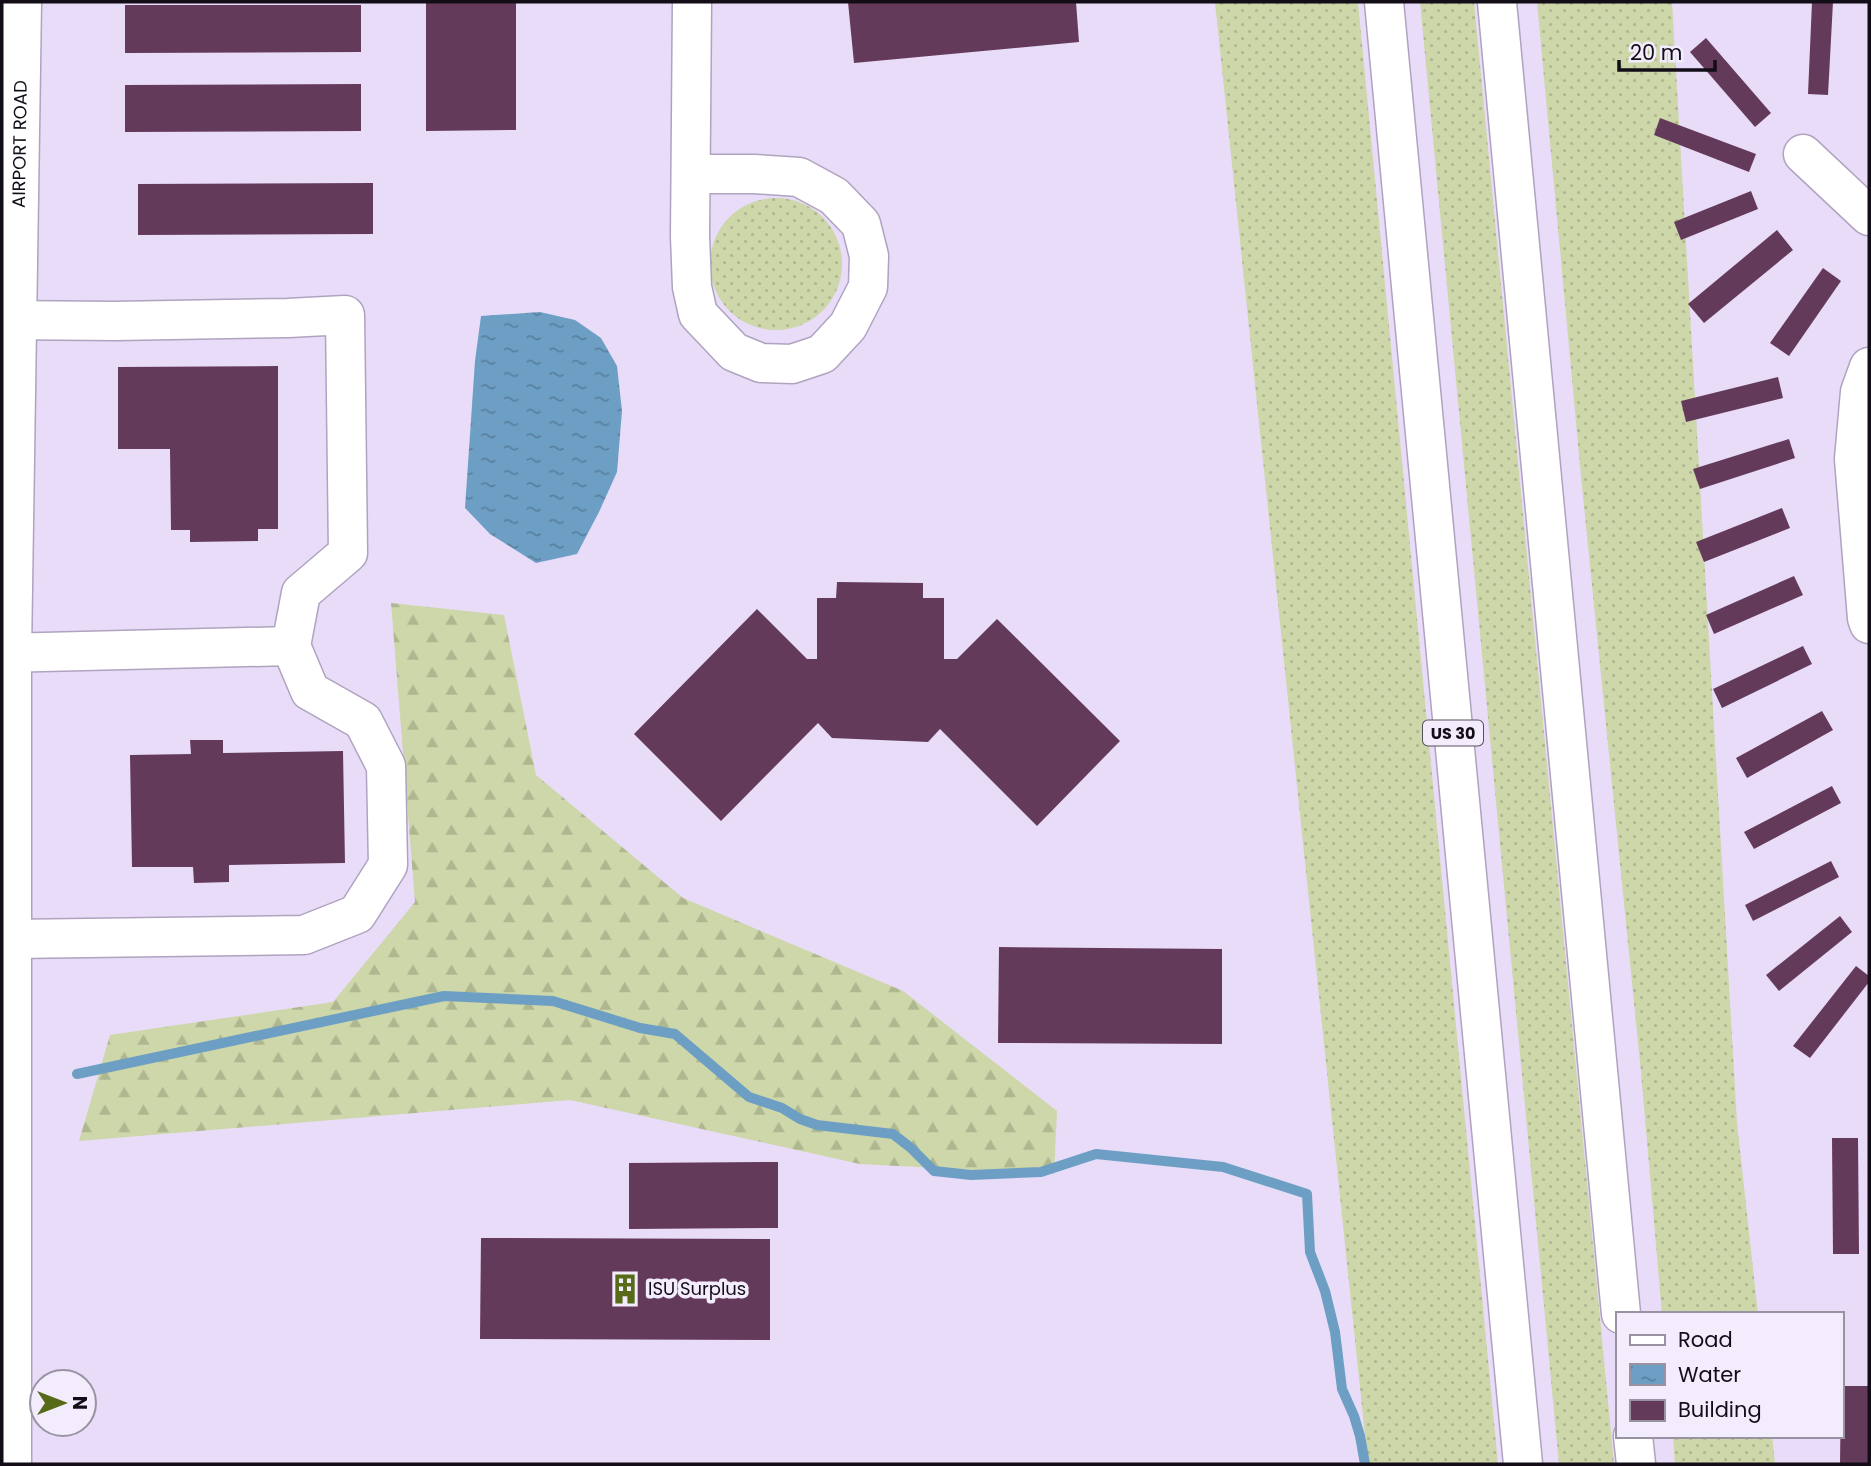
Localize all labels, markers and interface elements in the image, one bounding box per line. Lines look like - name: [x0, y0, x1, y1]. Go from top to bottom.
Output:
- scale bar: [1619, 28, 1715, 72]
- text: 20 m: [1630, 38, 1683, 67]
- street label: AIRPORT ROAD: [6, 80, 33, 208]
- road number: US 30: [1423, 720, 1483, 746]
- building icon: ISU Surplus: [608, 1272, 642, 1306]
- place label: ISU Surplus: [648, 1276, 746, 1301]
- legend: [1616, 1312, 1843, 1438]
- text: Road: [1678, 1325, 1733, 1354]
- text: Water: [1678, 1360, 1741, 1389]
- north arrow: [28, 1368, 98, 1438]
- text: Building: [1678, 1395, 1762, 1424]
- text: N: [66, 1396, 93, 1410]

